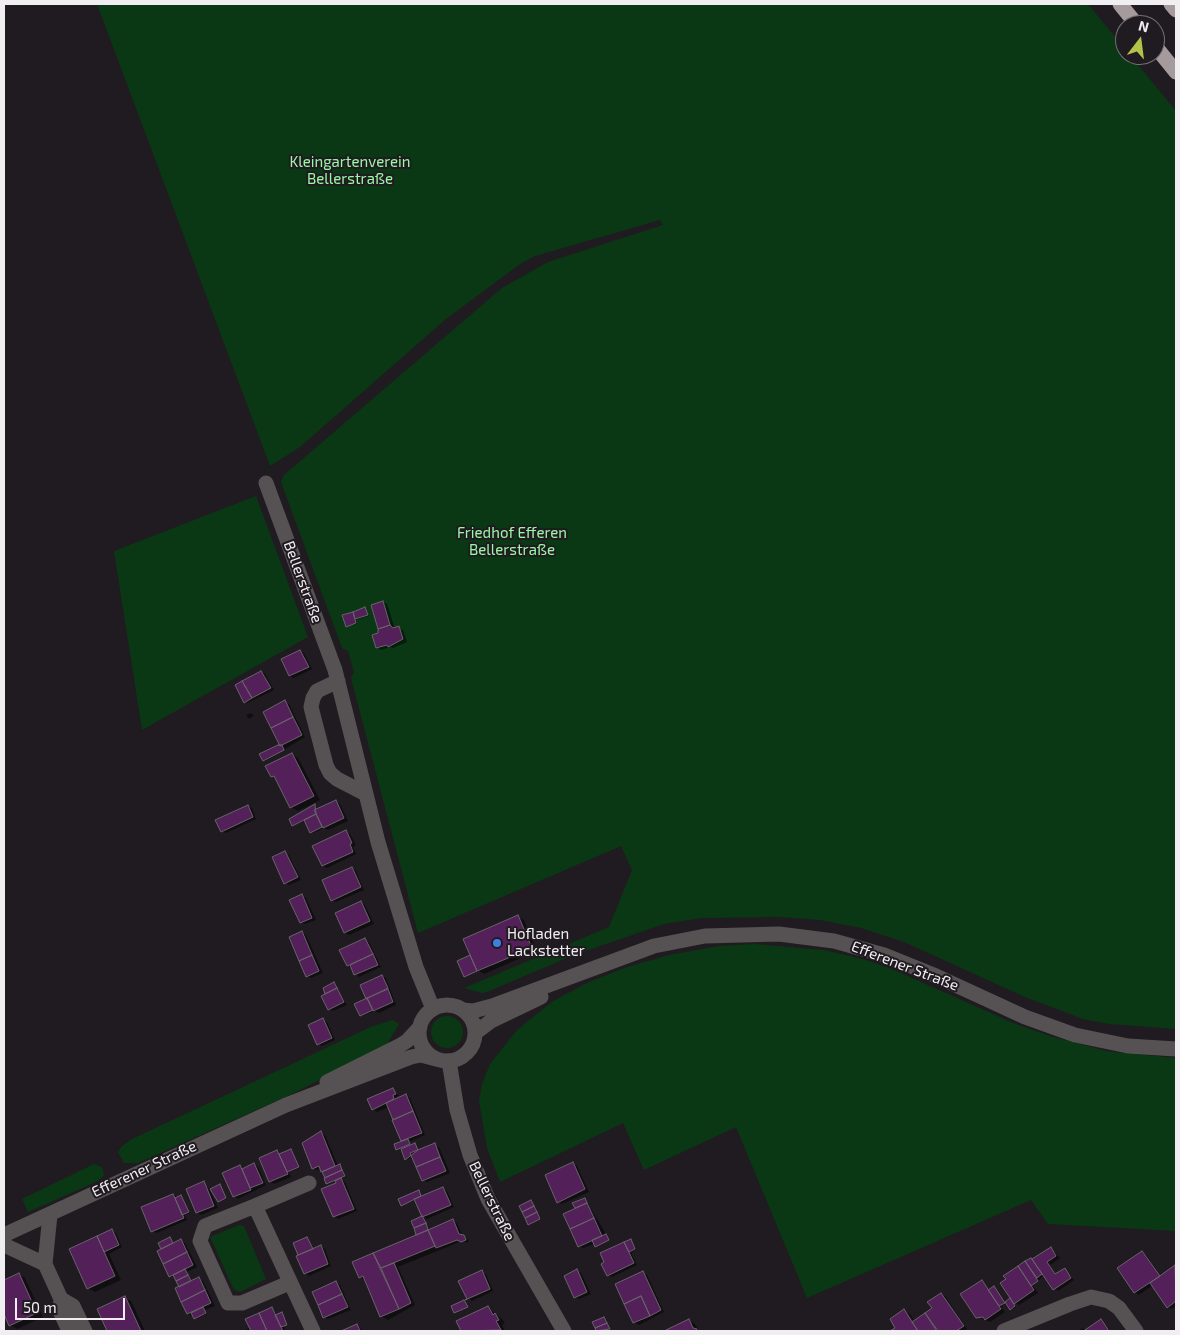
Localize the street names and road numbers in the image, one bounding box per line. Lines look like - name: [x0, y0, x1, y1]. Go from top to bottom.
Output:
- street label: Bellerstraße: [280, 538, 326, 626]
- street label: Efferener Straße: [849, 937, 961, 995]
- street label: Efferener Straße: [89, 1137, 199, 1201]
- street label: Bellerstraße: [465, 1158, 519, 1244]

